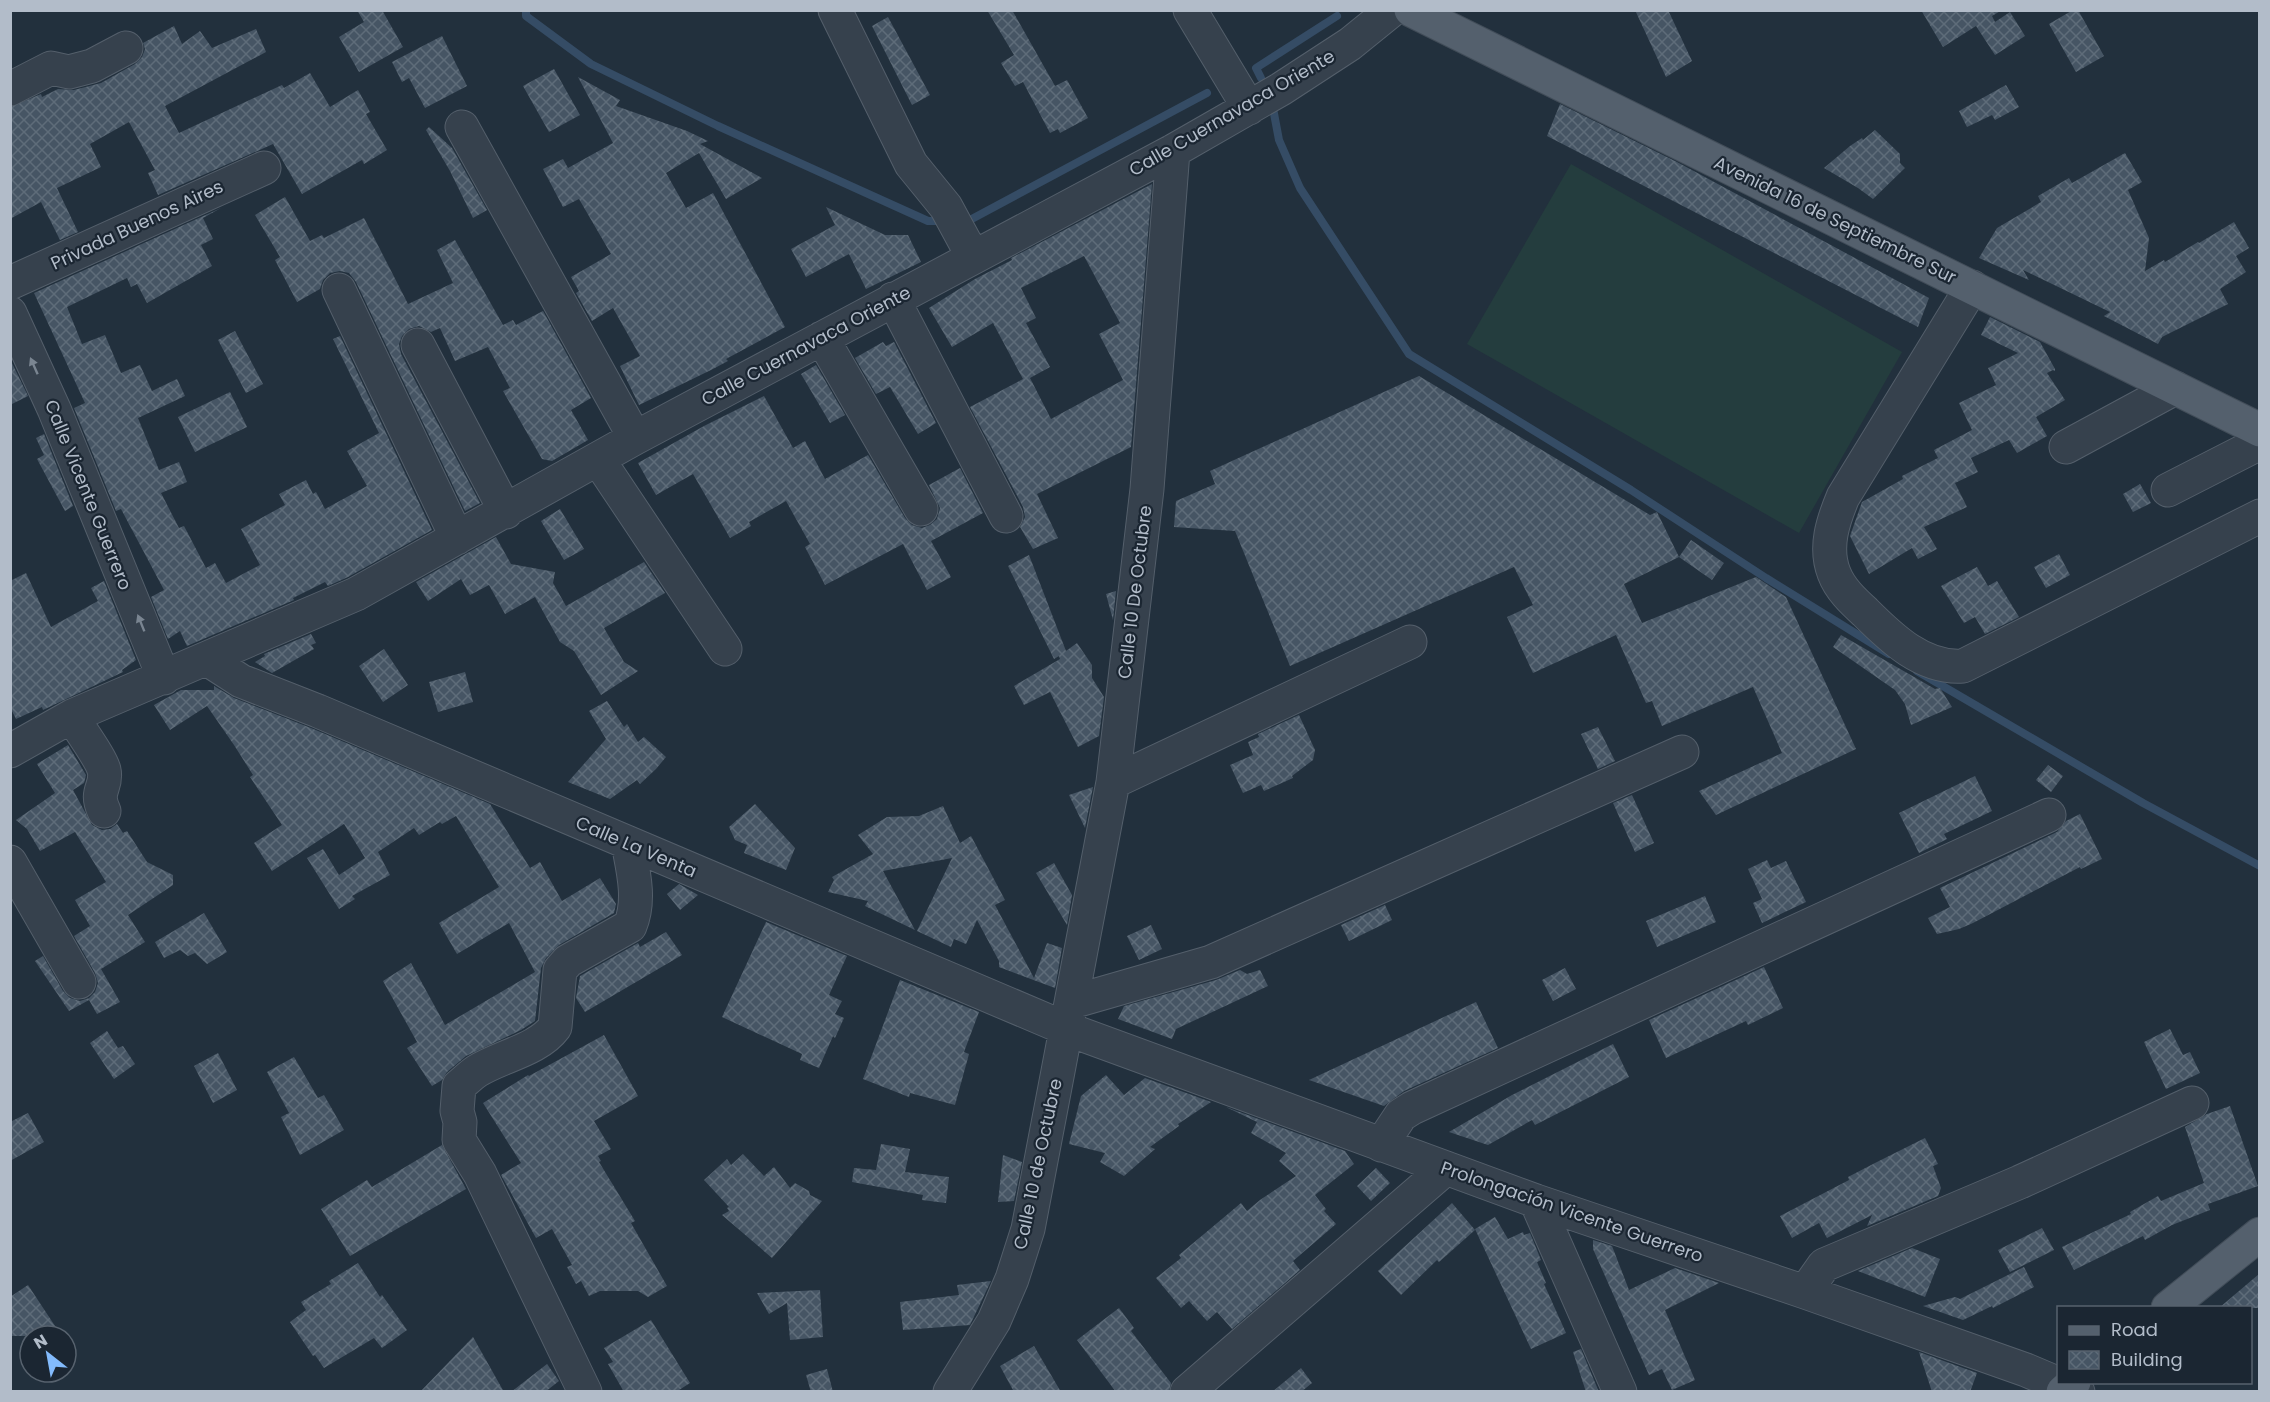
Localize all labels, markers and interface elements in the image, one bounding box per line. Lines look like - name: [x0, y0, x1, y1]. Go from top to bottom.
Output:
- street label: Calle Cuernavaca Oriente: [1124, 43, 1339, 182]
- street label: Avenida 16 de Septiembre Sur: [1710, 150, 1961, 289]
- street label: Privada Buenos Aires: [46, 174, 227, 276]
- street label: Calle Cuernavaca Oriente: [697, 280, 915, 411]
- one-way arrow: [30, 357, 39, 374]
- street label: Calle Vicente Guerrero: [39, 396, 138, 594]
- street label: Calle 10 De Octubre: [1111, 504, 1158, 680]
- one-way arrow: [136, 614, 146, 632]
- street label: Calle La Venta: [572, 810, 701, 883]
- street label: Calle 10 de Octubre: [1007, 1076, 1068, 1252]
- street label: Prolongación Vicente Guerrero: [1438, 1155, 1707, 1268]
- legend: [2057, 1306, 2252, 1384]
- text: Road: [2111, 1317, 2158, 1342]
- north arrow: [18, 1324, 78, 1384]
- text: N: [29, 1329, 52, 1355]
- text: Building: [2111, 1347, 2183, 1372]

